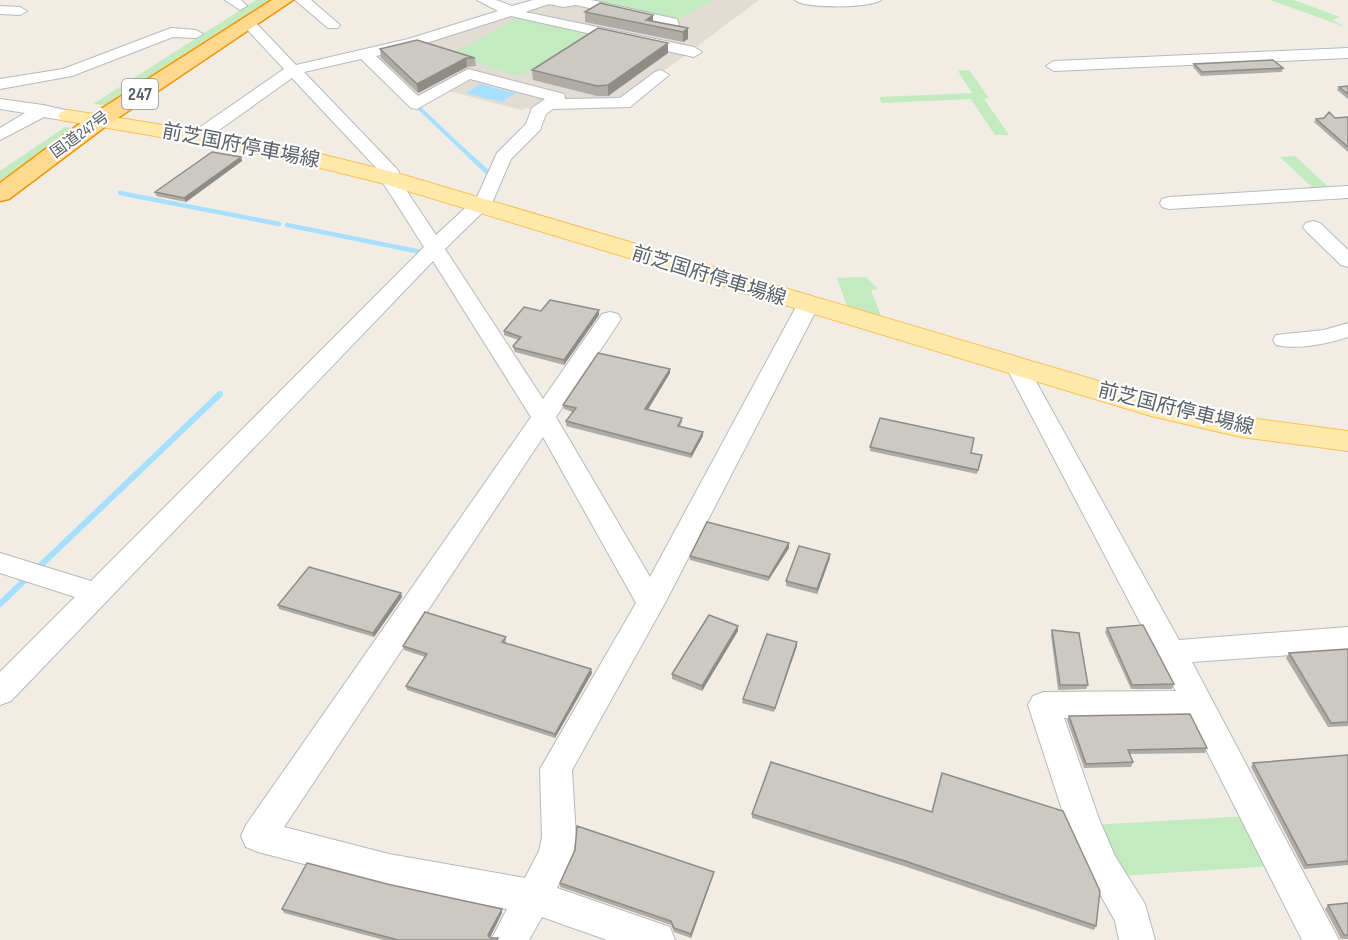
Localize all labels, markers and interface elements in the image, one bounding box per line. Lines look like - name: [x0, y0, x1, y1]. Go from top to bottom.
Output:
- road number: 247: [122, 79, 158, 109]
- street label: 国道247号: [47, 107, 113, 163]
- street label: 前芝国府停車場線: [160, 119, 322, 173]
- street label: 前芝国府停車場線: [629, 241, 789, 311]
- street label: 前芝国府停車場線: [1095, 378, 1257, 440]

